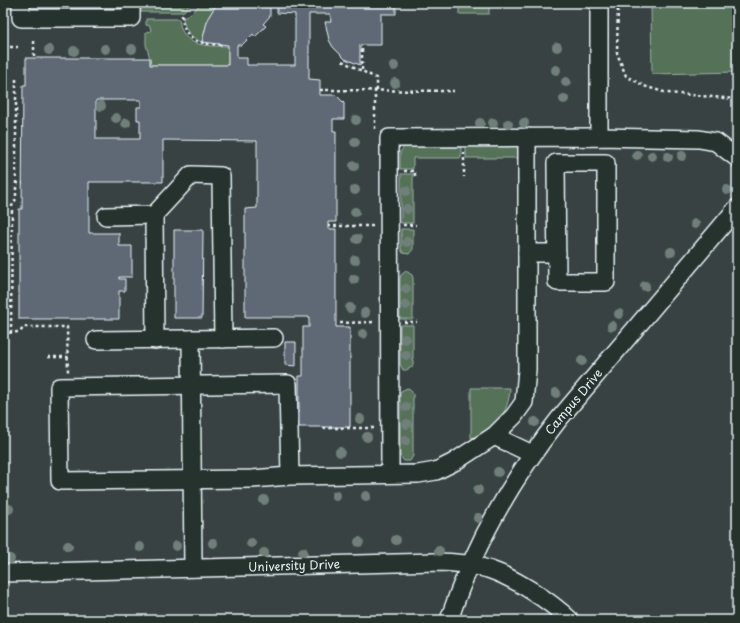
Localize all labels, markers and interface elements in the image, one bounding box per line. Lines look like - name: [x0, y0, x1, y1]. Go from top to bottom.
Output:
- street label: Campus Drive: [540, 364, 606, 438]
- street label: University Drive: [248, 554, 340, 576]

